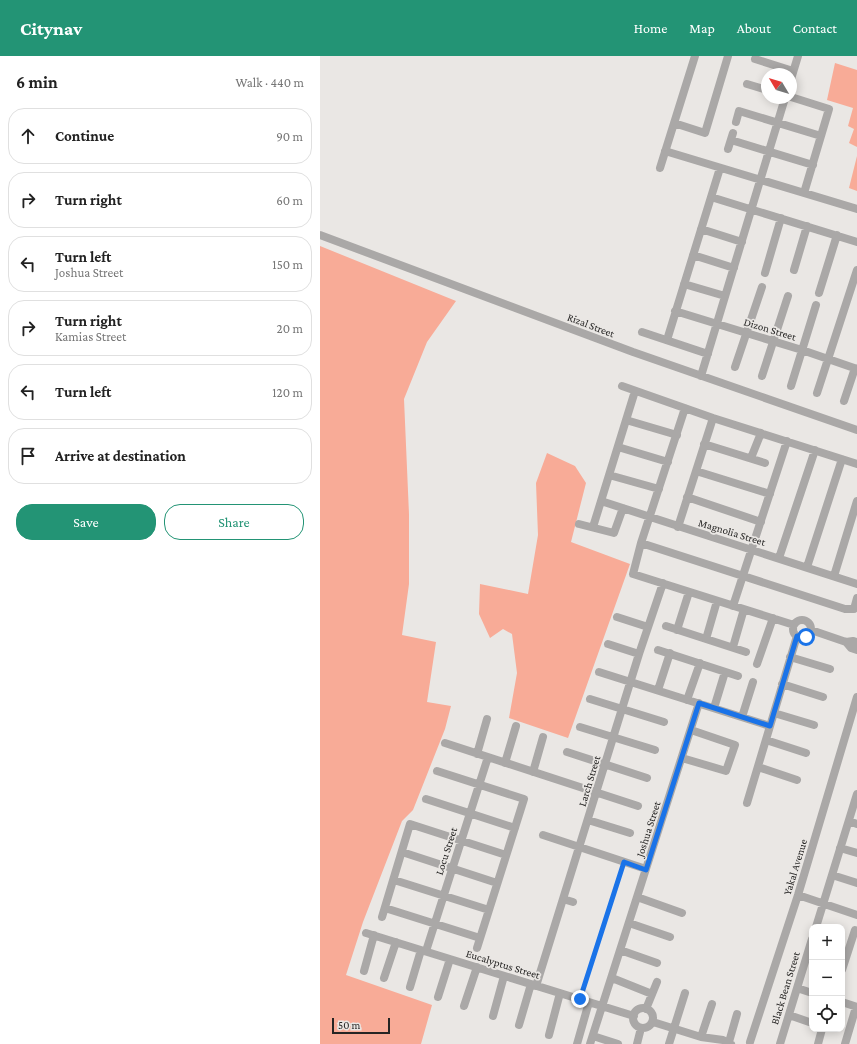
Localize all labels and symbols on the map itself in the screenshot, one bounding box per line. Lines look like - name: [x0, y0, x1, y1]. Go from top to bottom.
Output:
- north arrow: [761, 68, 797, 104]
- street label: Rizal Street: [566, 311, 617, 340]
- street label: Dizon Street: [742, 315, 798, 343]
- street label: Magnolia Street: [697, 516, 767, 549]
- route start: [797, 628, 815, 646]
- street label: Larch Street: [576, 754, 603, 808]
- street label: Joshua Street: [633, 799, 664, 860]
- street label: Locu Street: [433, 825, 459, 876]
- street label: Yakal Avenue: [781, 837, 809, 896]
- street label: Eucalyptus Street: [464, 947, 542, 982]
- street label: Black Bean Street: [768, 950, 802, 1026]
- route end: [571, 990, 589, 1008]
- scale bar: [332, 1016, 390, 1035]

